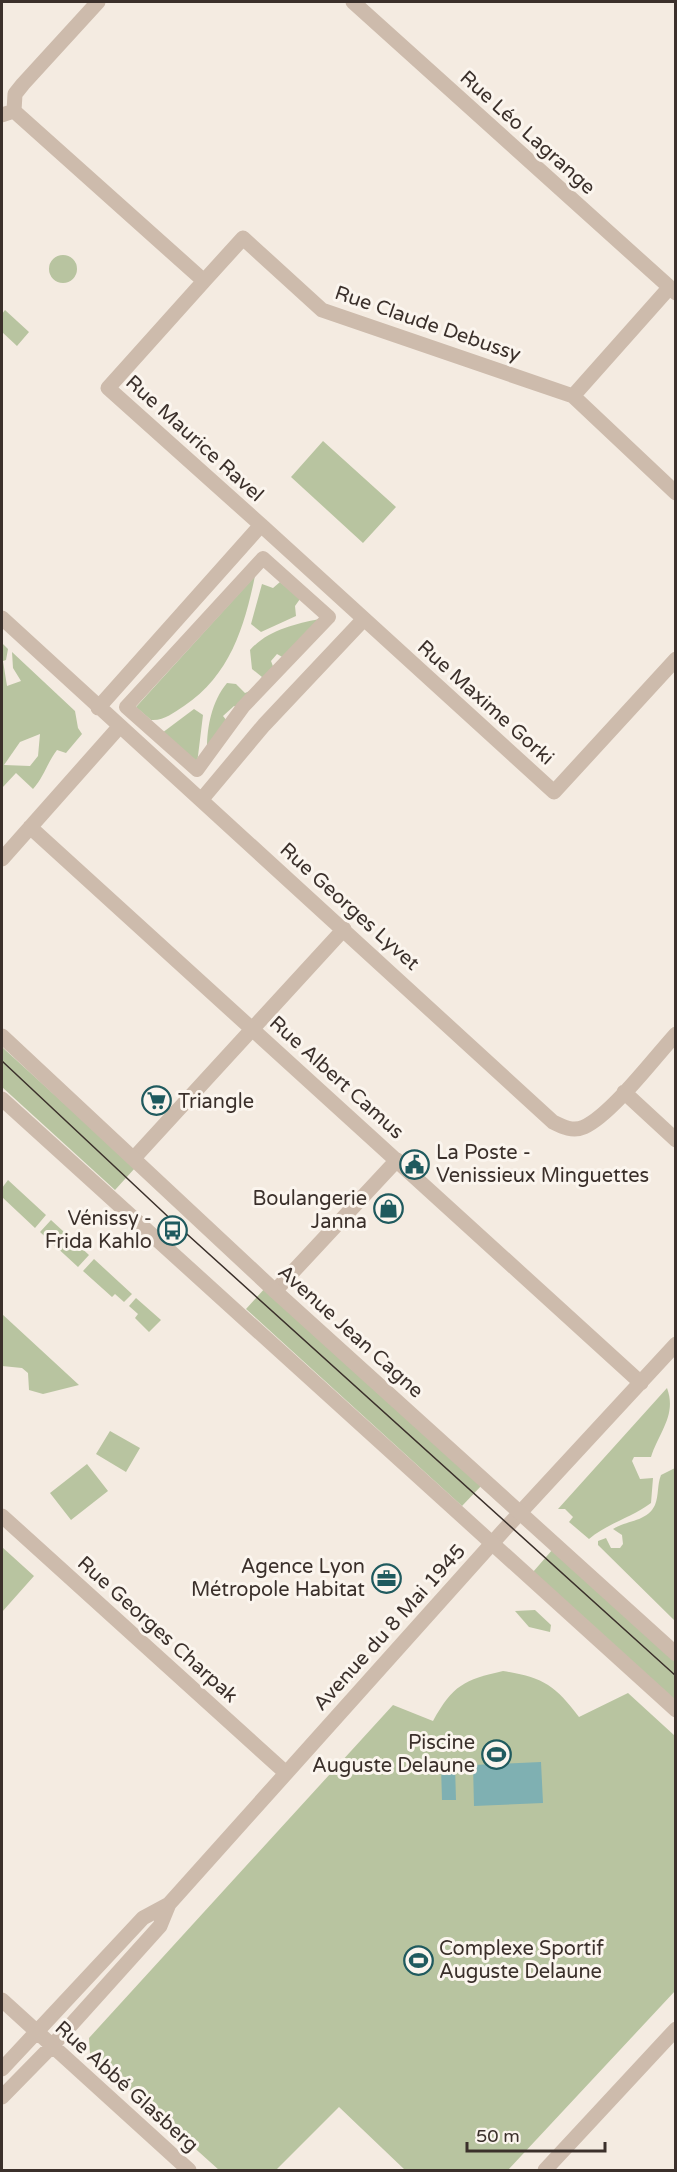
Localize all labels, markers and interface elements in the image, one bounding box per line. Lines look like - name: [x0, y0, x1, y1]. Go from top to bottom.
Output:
- street label: Rue Léo Lagrange: [455, 66, 600, 200]
- street label: Rue Claude Debussy: [332, 281, 524, 367]
- street label: Rue Maurice Ravel: [120, 370, 268, 507]
- street label: Rue Maxime Gorki: [412, 635, 558, 770]
- street label: Rue Georges Lyvet: [275, 838, 424, 976]
- street label: Rue Albert Camus: [264, 1011, 408, 1144]
- supermarket icon: Triangle: [141, 1085, 173, 1117]
- place label: Triangle: [178, 1090, 254, 1114]
- place label: La Poste - Venissieux Minguettes: [436, 1141, 649, 1188]
- public building icon: La Poste - Venissieux Minguettes: [399, 1148, 431, 1180]
- place label: Boulangerie Janna: [253, 1187, 367, 1234]
- shop icon: Boulangerie Janna: [372, 1193, 404, 1225]
- place label: Vénissy - Frida Kahlo: [45, 1207, 152, 1254]
- bus stop icon: Vénissy - Frida Kahlo: [157, 1214, 189, 1246]
- street label: Avenue Jean Cagne: [273, 1260, 428, 1403]
- street label: Avenue du 8 Mai 1945: [309, 1540, 471, 1716]
- street label: Rue Georges Charpak: [72, 1551, 242, 1708]
- place label: Agence Lyon Métropole Habitat: [191, 1555, 365, 1602]
- office icon: Agence Lyon Métropole Habitat: [370, 1562, 402, 1594]
- place label: Piscine Auguste Delaune: [312, 1731, 475, 1778]
- sports icon: Piscine Auguste Delaune: [480, 1738, 512, 1770]
- place label: Complexe Sportif Auguste Delaune: [439, 1937, 604, 1984]
- sports icon: Complexe Sportif Auguste Delaune: [402, 1944, 434, 1976]
- street label: Rue Abbé Glasberg: [50, 2016, 203, 2157]
- scale bar: [467, 2115, 605, 2153]
- text: 50 m: [476, 2125, 520, 2147]

